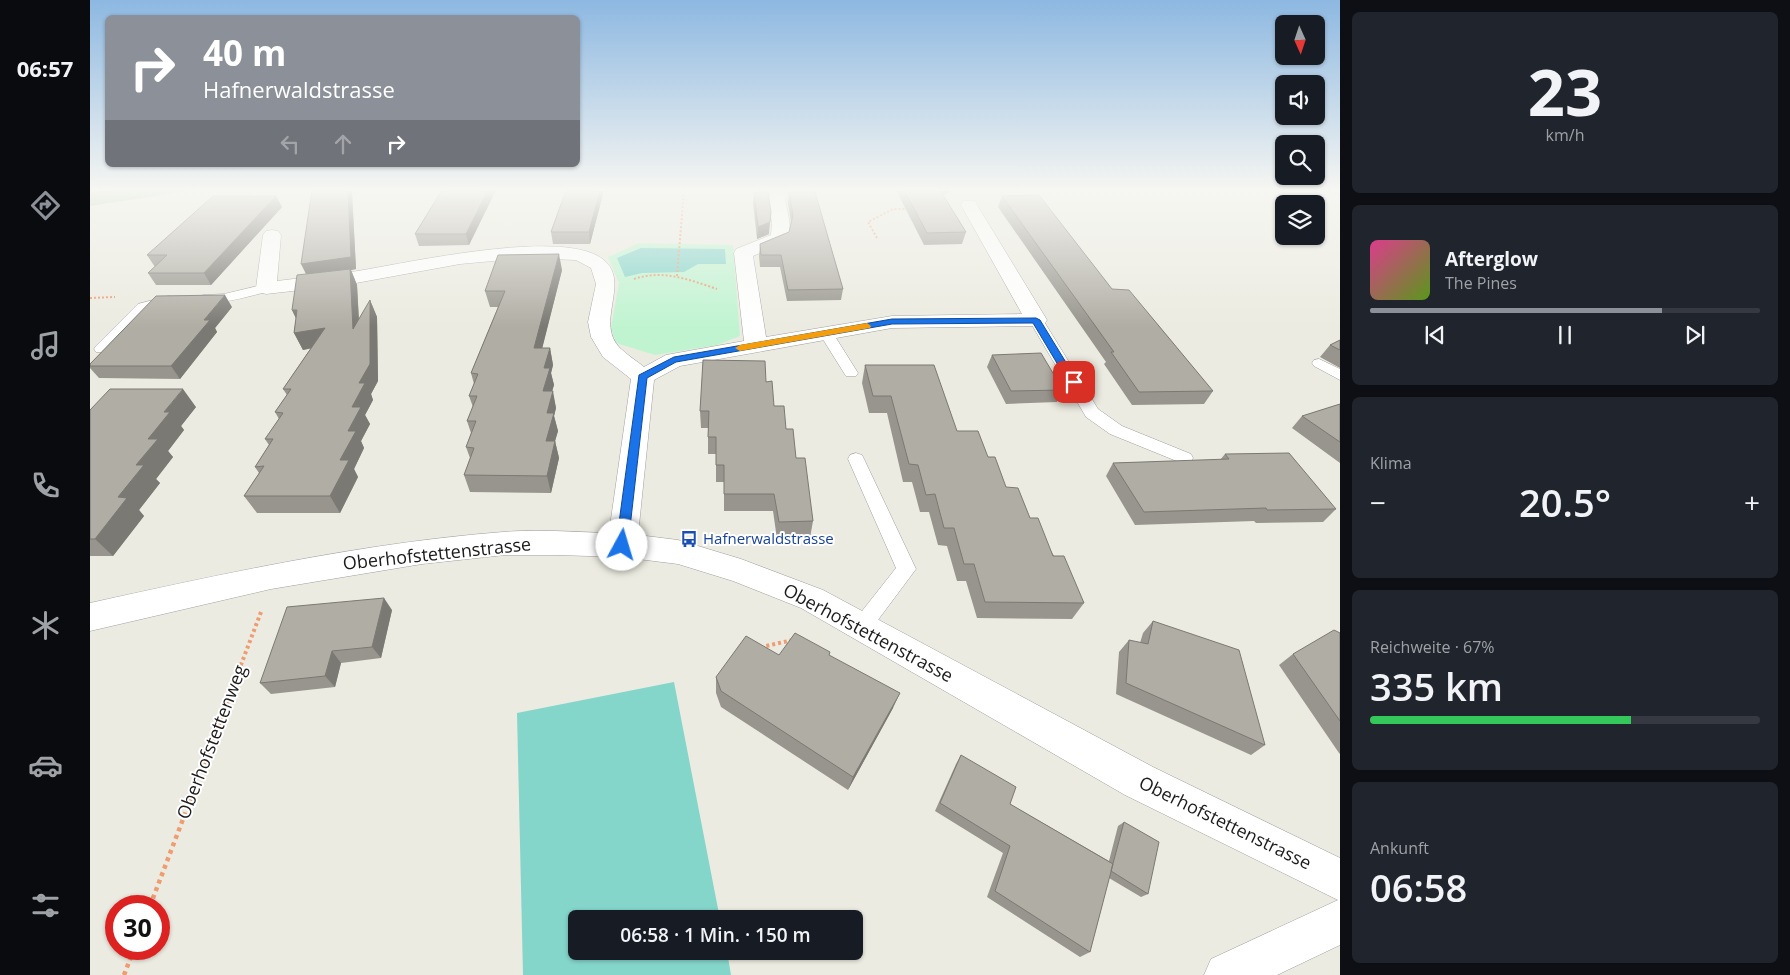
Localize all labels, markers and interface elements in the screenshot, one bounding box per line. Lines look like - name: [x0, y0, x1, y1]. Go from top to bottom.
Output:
- north arrow: [1275, 15, 1325, 65]
- map controls: [1275, 15, 1325, 245]
- text: 40 m: [203, 29, 286, 76]
- icon: right: [120, 35, 185, 100]
- text: 23: [1528, 47, 1602, 135]
- text: 06:57: [17, 53, 73, 83]
- text: Hafnerwaldstrasse: [203, 74, 395, 104]
- button: sound: [1275, 75, 1325, 125]
- text: km/h: [1546, 124, 1584, 146]
- icon: left: [276, 130, 304, 158]
- icon: ahead: [329, 130, 357, 158]
- icon: right: [382, 130, 410, 158]
- button: search: [1275, 135, 1325, 185]
- icon: directions: [28, 188, 63, 223]
- button: layers: [1275, 195, 1325, 245]
- text: Afterglow: [1445, 246, 1538, 272]
- text: The Pines: [1445, 272, 1517, 294]
- icon: previous: [1421, 321, 1449, 349]
- icon: pause: [1551, 321, 1579, 349]
- icon: next: [1681, 321, 1709, 349]
- icon: music: [28, 328, 63, 363]
- pin: [1053, 361, 1095, 403]
- icon: arrive: [1060, 368, 1088, 396]
- text: Klima: [1370, 452, 1412, 474]
- icon: phone: [28, 468, 63, 503]
- text: 20.5°: [1519, 476, 1611, 528]
- text: −: [1370, 483, 1386, 521]
- text: +: [1744, 483, 1760, 521]
- position arrow: [595, 518, 647, 570]
- place label: Hafnerwaldstrasse: [703, 528, 834, 548]
- bus stop icon: Hafnerwaldstrasse: [679, 529, 699, 549]
- street label: Oberhofstettenstrasse: [342, 531, 532, 575]
- street label: Oberhofstettenstrasse: [779, 577, 958, 687]
- icon: climate: [28, 608, 63, 643]
- text: Reichweite · 67%: [1370, 636, 1495, 658]
- text: 335 km: [1370, 660, 1503, 712]
- street label: Oberhofstettenweg: [171, 661, 252, 822]
- icon: car: [28, 748, 63, 783]
- street label: Oberhofstettenstrasse: [1135, 770, 1316, 874]
- text: Ankunft: [1370, 837, 1429, 859]
- text: 06:58: [1370, 861, 1467, 913]
- icon: filters: [28, 888, 63, 923]
- speed limit sign: 30: [105, 895, 170, 960]
- text: 06:58 · 1 Min. · 150 m: [620, 922, 811, 948]

